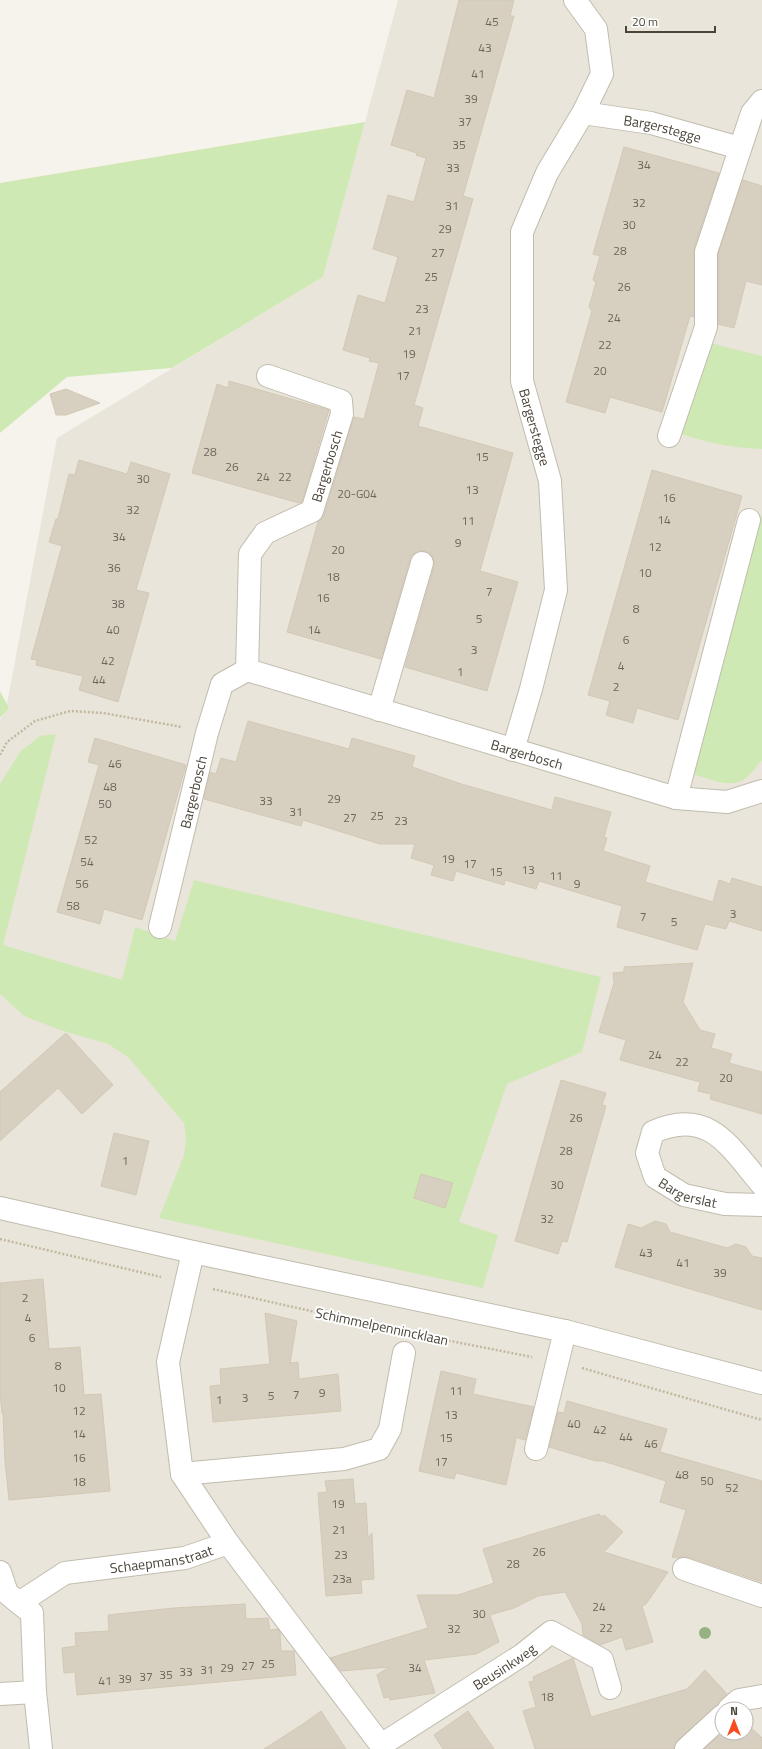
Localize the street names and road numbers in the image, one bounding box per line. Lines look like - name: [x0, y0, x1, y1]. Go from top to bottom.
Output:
- street label: Bargerstegge: [622, 109, 704, 147]
- street label: Bargerstegge: [514, 386, 556, 468]
- street label: Bargerbosch: [305, 427, 347, 505]
- street label: Bargerbosch: [489, 733, 566, 774]
- street label: Bargerbosch: [174, 753, 212, 831]
- street label: Bargerslat: [655, 1171, 719, 1212]
- street label: Schimmelpennincklaan: [313, 1302, 451, 1350]
- street label: Schaepmanstraat: [109, 1539, 215, 1578]
- street label: Beusinkweg: [468, 1638, 540, 1695]

